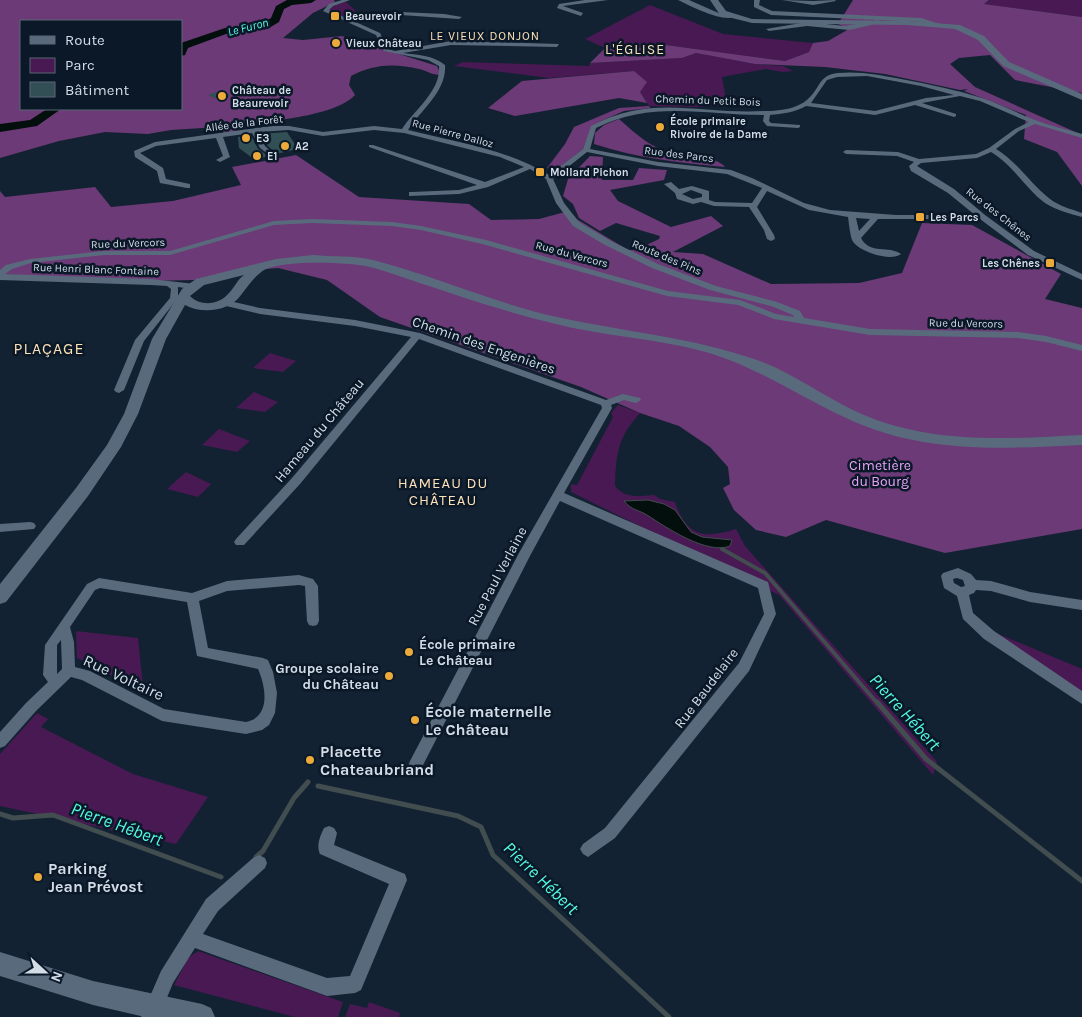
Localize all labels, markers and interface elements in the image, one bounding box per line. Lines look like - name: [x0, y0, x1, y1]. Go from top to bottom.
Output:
- marker: Beaurevoir: [329, 10, 341, 22]
- place label: Beaurevoir: [345, 10, 402, 23]
- water label: Le Furon: [226, 15, 270, 39]
- legend: [20, 20, 182, 110]
- district label: LE VIEUX DONJON: [430, 29, 540, 43]
- text: Route: [65, 31, 105, 49]
- marker: Vieux Château: [330, 37, 342, 49]
- place label: Vieux Château: [346, 37, 422, 50]
- district label: L'ÉGLISE: [605, 40, 665, 58]
- text: Parc: [65, 56, 95, 74]
- text: Bâtiment: [65, 81, 129, 99]
- place label: Château de Beaurevoir: [232, 84, 291, 110]
- marker: Château de Beaurevoir: [216, 90, 228, 102]
- street label: Chemin du Petit Bois: [655, 92, 761, 109]
- street label: Allée de la Forêt: [204, 112, 284, 135]
- place label: École primaire Rivoire de la Dame: [670, 113, 768, 141]
- street label: Rue Pierre Dalloz: [411, 116, 495, 151]
- marker: École primaire Rivoire de la Dame: [654, 121, 666, 133]
- marker: E3: [240, 132, 252, 144]
- place label: E3: [256, 132, 269, 145]
- marker: A2: [279, 140, 291, 152]
- place label: A2: [295, 140, 309, 153]
- street label: Rue des Parcs: [644, 144, 715, 165]
- marker: E1: [251, 150, 263, 162]
- place label: E1: [267, 150, 277, 163]
- marker: Mollard Pichon: [534, 166, 546, 178]
- place label: Mollard Pichon: [550, 166, 629, 179]
- street label: Rue des Chênes: [963, 185, 1034, 244]
- marker: Les Parcs: [914, 211, 926, 223]
- place label: Les Parcs: [930, 211, 979, 224]
- street label: Rue du Vercors: [91, 236, 166, 251]
- street label: Route des Pins: [630, 237, 704, 278]
- street label: Rue du Vercors: [534, 239, 610, 270]
- place label: Les Chênes: [982, 257, 1040, 270]
- marker: Les Chênes: [1044, 257, 1056, 269]
- street label: Rue Henri Blanc Fontaine: [33, 261, 159, 278]
- street label: Chemin des Engenières: [410, 313, 558, 378]
- street label: Rue du Vercors: [929, 316, 1003, 331]
- district label: PLAÇAGE: [14, 339, 84, 358]
- street label: Hameau du Château: [271, 375, 368, 486]
- park label: Cimetière du Bourg: [849, 457, 911, 490]
- district label: HAMEAU DU CHÂTEAU: [398, 474, 488, 509]
- street label: Rue Paul Verlaine: [464, 524, 531, 629]
- place label: École primaire Le Château: [419, 635, 515, 669]
- street label: Rue Baudelaire: [671, 645, 742, 732]
- marker: École primaire Le Château: [403, 646, 415, 658]
- street label: Rue Voltaire: [80, 650, 167, 704]
- place label: Groupe scolaire du Château: [275, 660, 379, 693]
- water label: Pierre Hébert: [865, 669, 946, 756]
- marker: Groupe scolaire du Château: [383, 670, 395, 682]
- place label: École maternelle Le Château: [425, 702, 552, 739]
- marker: École maternelle Le Château: [409, 714, 421, 726]
- place label: Placette Chateaubriand: [320, 742, 434, 779]
- marker: Placette Chateaubriand: [304, 754, 316, 766]
- water label: Pierre Hébert: [68, 797, 167, 851]
- water label: Pierre Hébert: [499, 837, 584, 920]
- place label: Parking Jean Prévost: [48, 859, 143, 896]
- marker: Parking Jean Prévost: [32, 871, 44, 883]
- north arrow: [20, 947, 70, 997]
- text: N: [47, 969, 66, 984]

